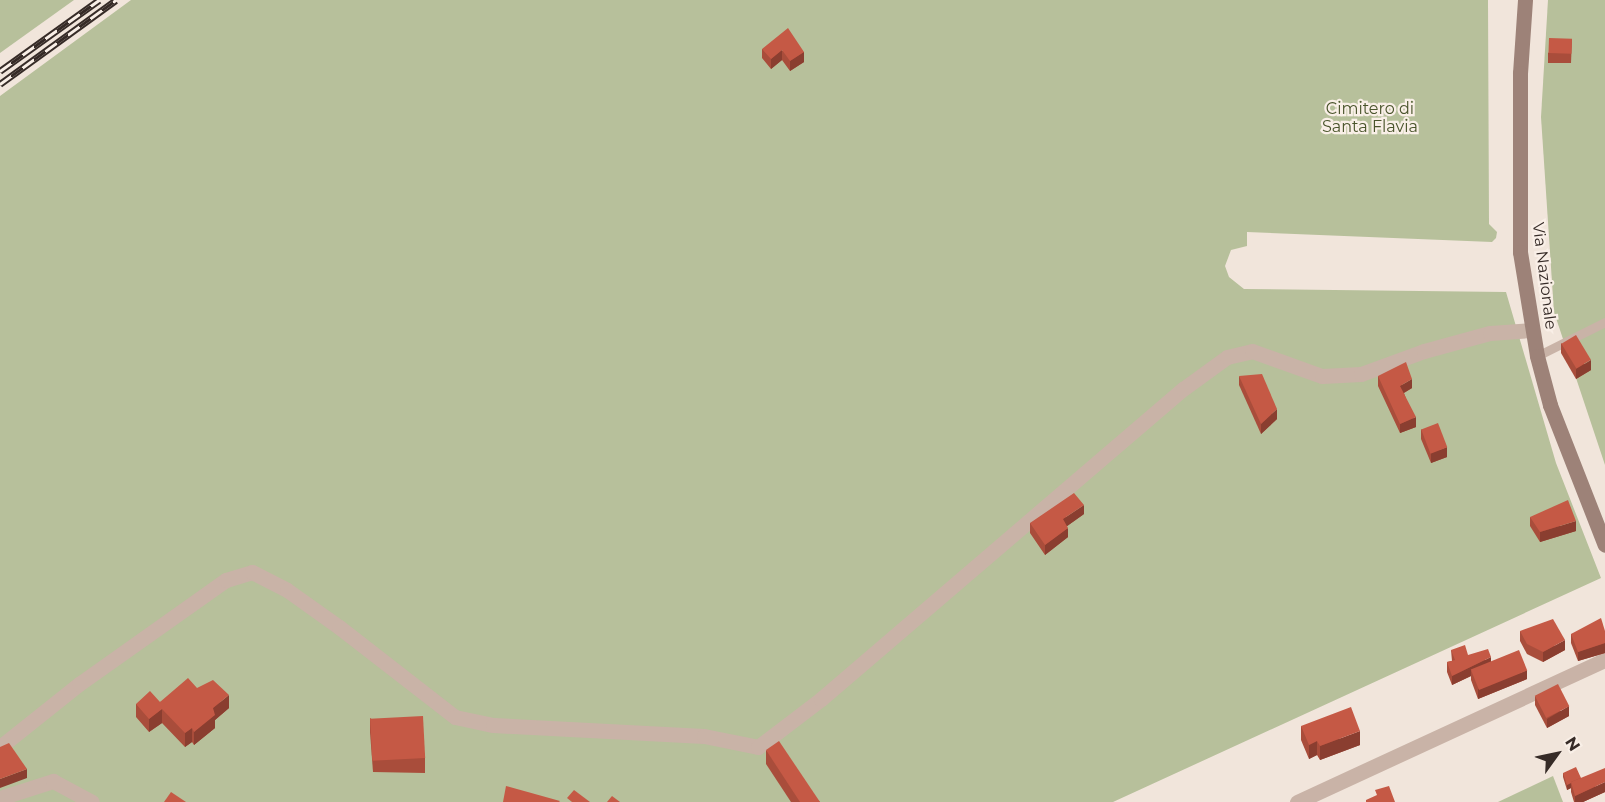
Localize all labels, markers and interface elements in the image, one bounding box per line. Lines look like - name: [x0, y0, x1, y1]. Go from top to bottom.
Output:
- park label: Cimitero di Santa Flavia: [1322, 99, 1418, 137]
- street label: Via Nazionale: [1528, 221, 1560, 331]
- north arrow: [1527, 724, 1587, 784]
- text: N: [1561, 733, 1584, 755]

